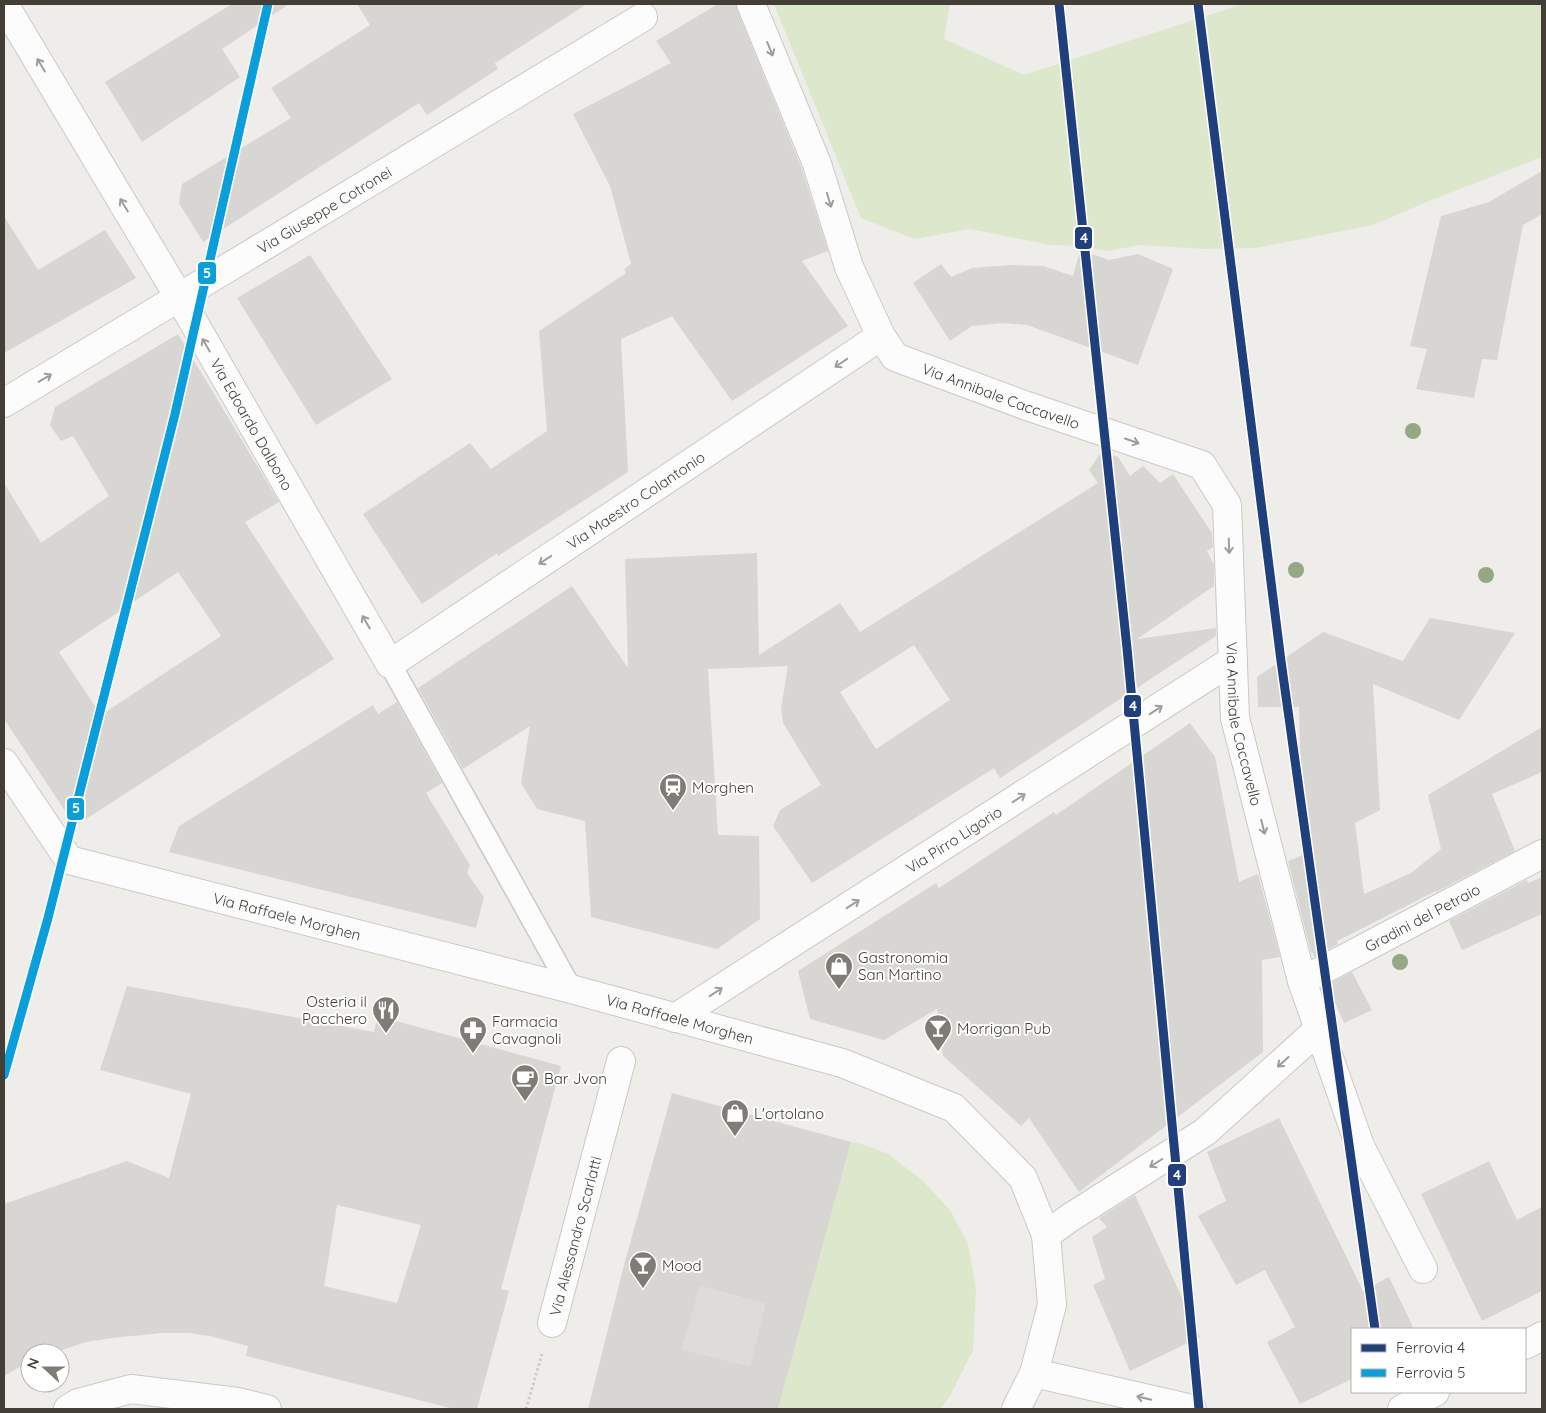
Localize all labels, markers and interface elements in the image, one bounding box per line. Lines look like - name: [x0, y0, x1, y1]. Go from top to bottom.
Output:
- one-way arrow: [766, 41, 775, 56]
- one-way arrow: [35, 58, 45, 72]
- street label: Via Giuseppe Cotronei: [253, 162, 395, 258]
- one-way arrow: [824, 192, 834, 208]
- one-way arrow: [118, 198, 128, 212]
- line badge: 4: [1074, 226, 1093, 250]
- text: 4: [1080, 229, 1088, 247]
- line badge: 5: [197, 261, 217, 285]
- text: 5: [203, 264, 211, 282]
- one-way arrow: [201, 337, 211, 352]
- street label: Via Edoardo Dalbono: [207, 355, 298, 494]
- street label: Via Annibale Caccavello: [919, 358, 1082, 433]
- one-way arrow: [834, 359, 848, 369]
- one-way arrow: [38, 372, 52, 382]
- one-way arrow: [1123, 437, 1139, 447]
- street label: Via Maestro Colantonio: [563, 447, 708, 553]
- one-way arrow: [1224, 538, 1233, 554]
- one-way arrow: [539, 556, 553, 566]
- one-way arrow: [360, 615, 370, 630]
- street label: Via Annibale Caccavello: [1223, 641, 1266, 808]
- line badge: 4: [1123, 694, 1142, 718]
- text: 4: [1129, 697, 1137, 715]
- one-way arrow: [1149, 704, 1163, 715]
- station icon: Morghen: [658, 772, 688, 811]
- place label: Morghen: [692, 778, 754, 797]
- one-way arrow: [1012, 792, 1026, 802]
- line badge: 5: [66, 797, 85, 821]
- text: 5: [72, 799, 80, 817]
- street label: Via Pirro Ligorio: [902, 801, 1005, 877]
- one-way arrow: [1259, 819, 1268, 835]
- street label: Gradini del Petraio: [1361, 879, 1483, 956]
- street label: Via Raffaele Morghen: [211, 888, 363, 944]
- one-way arrow: [846, 899, 860, 910]
- place label: Gastronomia San Martino: [858, 948, 948, 984]
- shop icon: Gastronomia San Martino: [824, 951, 854, 990]
- one-way arrow: [709, 987, 723, 997]
- street label: Via Raffaele Morghen: [604, 990, 756, 1048]
- place label: Osteria il Pacchero: [302, 992, 367, 1028]
- restaurant icon: Osteria il Pacchero: [371, 995, 401, 1034]
- place label: Farmacia Cavagnoli: [492, 1012, 561, 1048]
- bar icon: Morrigan Pub: [923, 1013, 953, 1052]
- pharmacy icon: Farmacia Cavagnoli: [458, 1015, 488, 1054]
- place label: Morrigan Pub: [957, 1019, 1051, 1038]
- one-way arrow: [1276, 1056, 1289, 1068]
- cafe icon: Bar Jvon: [510, 1063, 540, 1102]
- place label: Bar Jvon: [544, 1069, 607, 1088]
- shop icon: L'ortolano: [720, 1098, 750, 1137]
- place label: L'ortolano: [754, 1104, 824, 1123]
- street label: Via Alessandro Scarlatti: [545, 1154, 605, 1318]
- one-way arrow: [1150, 1158, 1164, 1168]
- line badge: 4: [1167, 1163, 1187, 1187]
- text: 4: [1173, 1166, 1181, 1184]
- bar icon: Mood: [628, 1250, 658, 1289]
- place label: Mood: [662, 1256, 702, 1275]
- legend: [1351, 1328, 1526, 1393]
- text: Ferrovia 4: [1396, 1338, 1465, 1357]
- north arrow: [20, 1343, 70, 1393]
- text: N: [23, 1355, 43, 1371]
- text: Ferrovia 5: [1396, 1363, 1465, 1382]
- one-way arrow: [1137, 1393, 1153, 1402]

